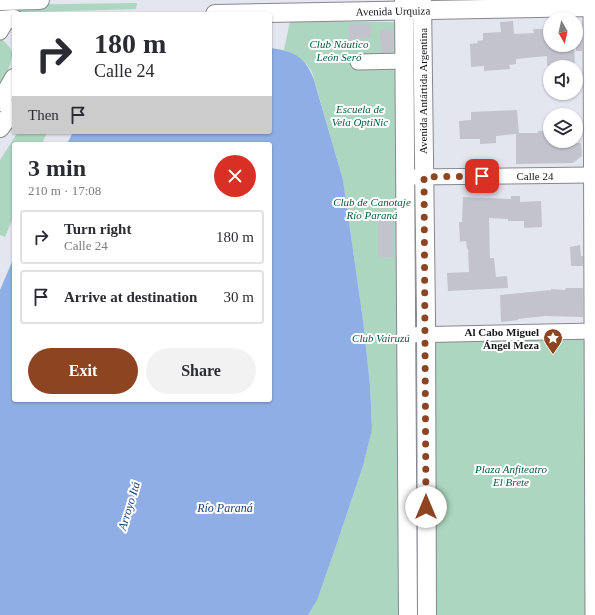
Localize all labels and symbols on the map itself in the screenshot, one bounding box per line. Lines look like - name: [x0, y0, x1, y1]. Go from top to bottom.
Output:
- street label: Avenida Urquiza: [356, 4, 431, 18]
- north arrow: [543, 12, 583, 52]
- street label: Avenida Antártida Argentina: [417, 28, 429, 154]
- park label: Club Náutico León Seró: [310, 38, 369, 63]
- park label: Escuela de Vela OptiNic: [332, 103, 388, 128]
- pin: [465, 159, 499, 193]
- street label: Calle 24: [517, 170, 554, 182]
- park label: Club de Canotaje Río Paraná: [333, 196, 411, 221]
- place label: Al Cabo Miguel Ángel Meza: [464, 326, 539, 351]
- place icon: Al Cabo Miguel Ángel Meza: [542, 327, 564, 355]
- park label: Club Vairuzú: [352, 332, 410, 344]
- park label: Plaza Anfiteatro El Brete: [474, 463, 547, 488]
- water label: Arroyo Itá: [115, 480, 143, 533]
- position arrow: [405, 486, 447, 528]
- water label: Río Paraná: [196, 501, 253, 515]

